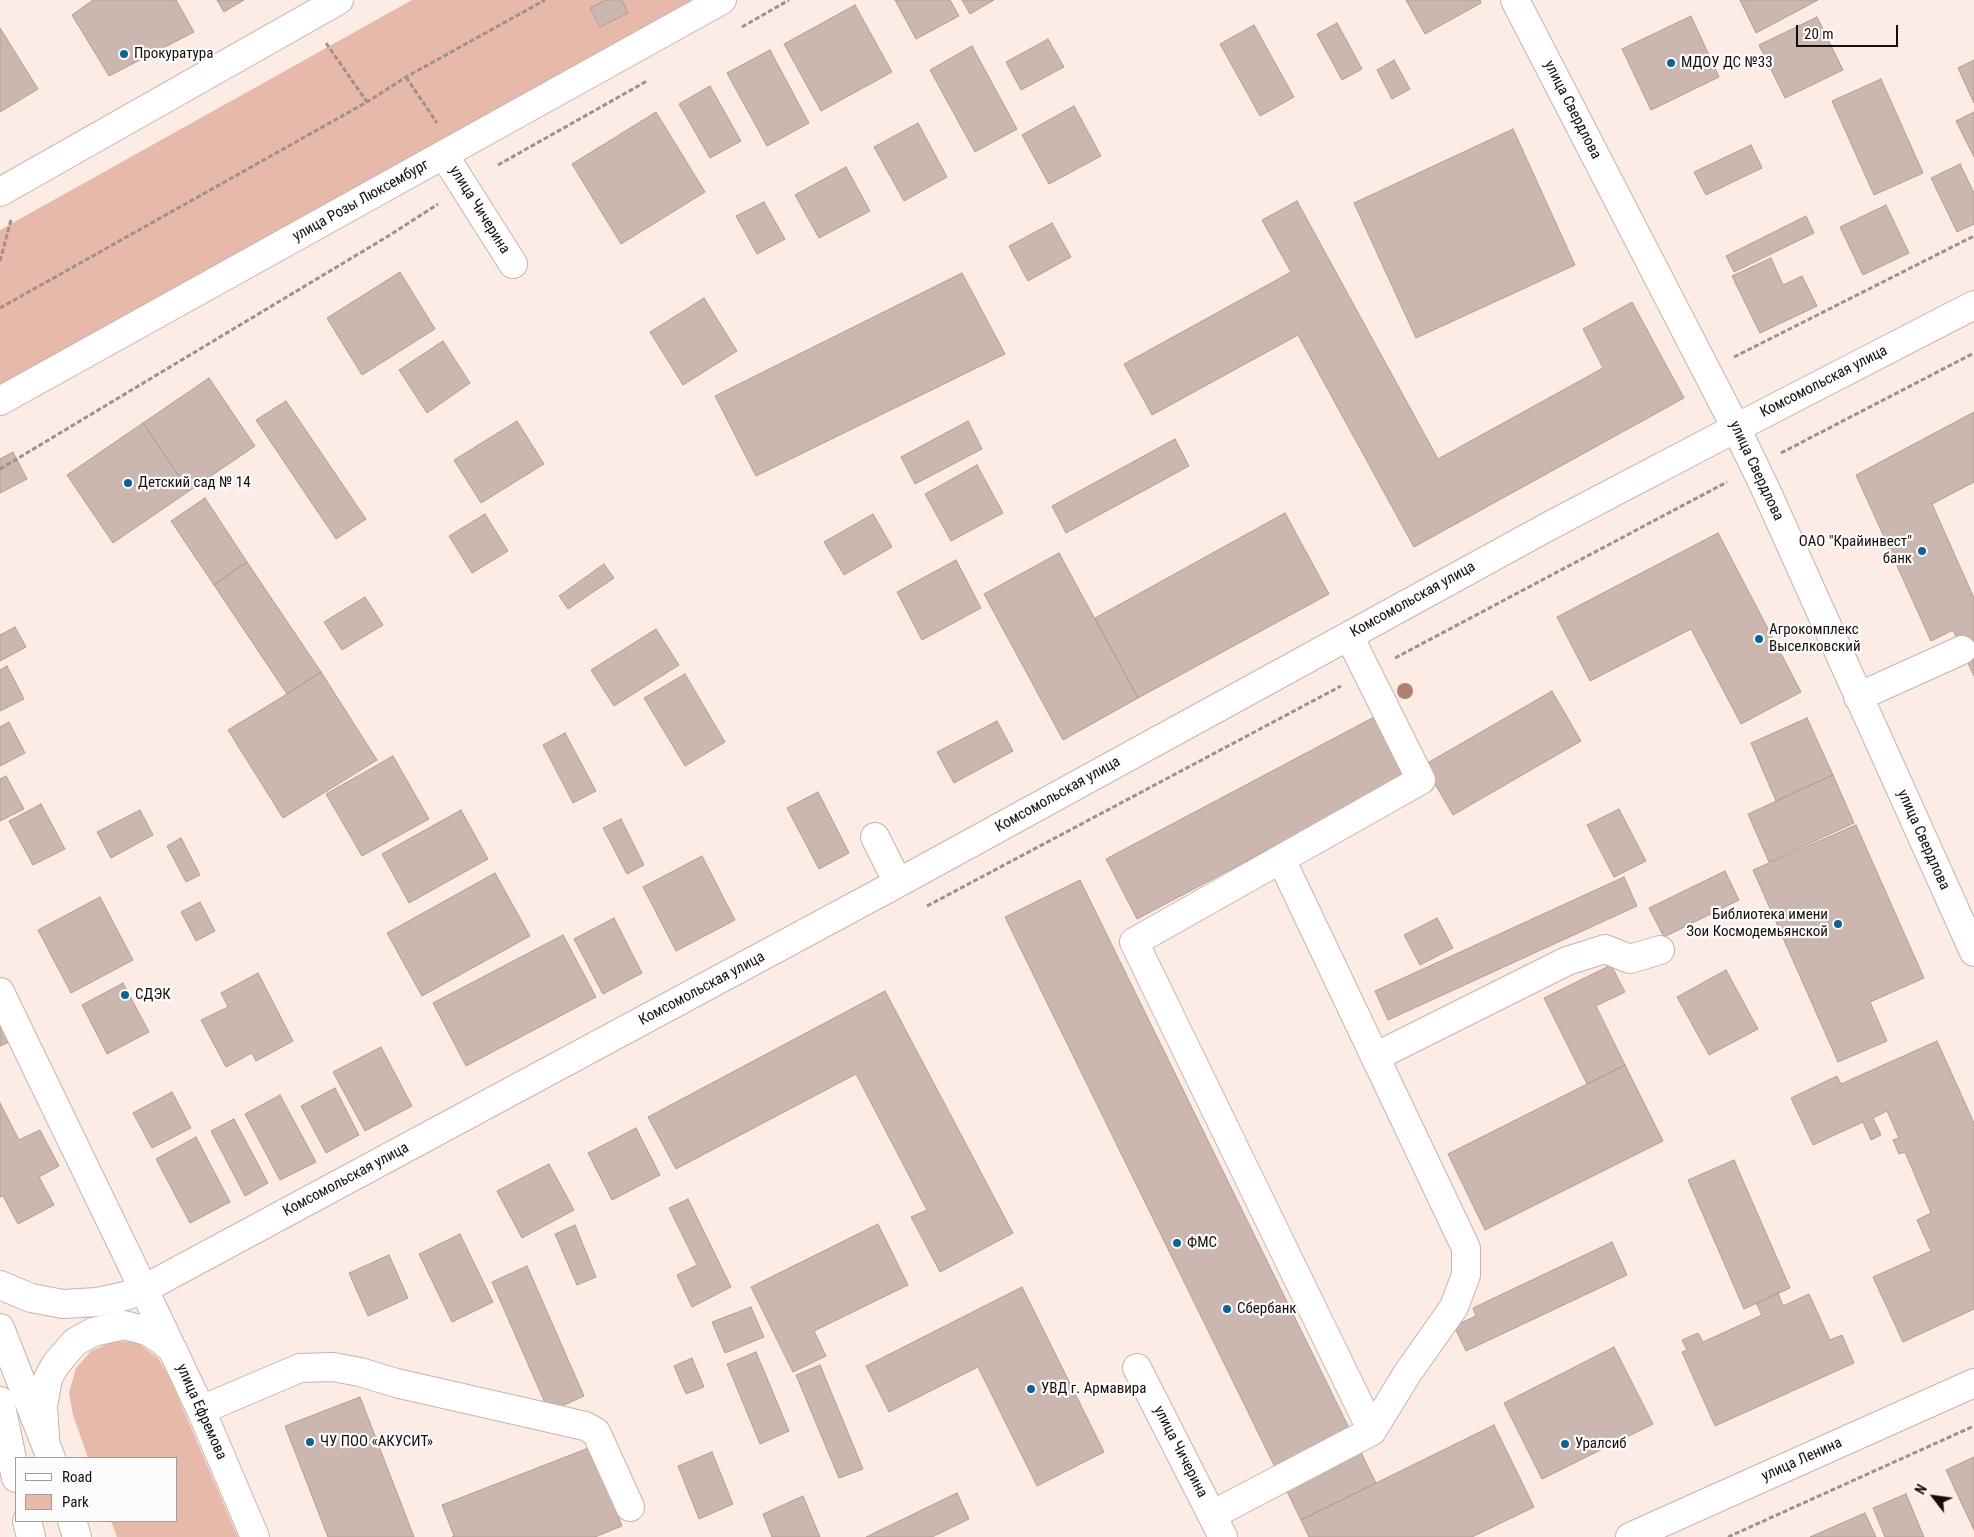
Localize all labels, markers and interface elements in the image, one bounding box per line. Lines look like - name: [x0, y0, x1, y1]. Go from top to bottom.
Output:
- scale bar: [1799, 15, 1902, 47]
- text: 20 m: [1804, 25, 1834, 43]
- place label: Прокуратура: [134, 45, 213, 63]
- marker: Прокуратура: [118, 48, 130, 60]
- place label: МДОУ ДС №33: [1681, 54, 1773, 72]
- marker: МДОУ ДС №33: [1665, 57, 1677, 69]
- street label: улица Свердлова: [1539, 58, 1605, 162]
- street label: улица Розы Люксембург: [290, 156, 432, 246]
- street label: улица Чичерина: [445, 163, 513, 257]
- street label: Комсомольская улица: [1757, 342, 1891, 422]
- street label: улица Свердлова: [1725, 418, 1787, 524]
- place label: Детский сад № 14: [138, 474, 251, 492]
- marker: Детский сад № 14: [122, 477, 134, 489]
- place label: ОАО "Крайинвест" банк: [1799, 533, 1912, 568]
- marker: ОАО "Крайинвест" банк: [1916, 545, 1928, 557]
- street label: Комсомольская улица: [1347, 558, 1479, 642]
- place label: Агрокомплекс Выселковский: [1769, 621, 1861, 656]
- marker: Агрокомплекс Выселковский: [1753, 633, 1765, 645]
- street label: Комсомольская улица: [992, 753, 1124, 837]
- street label: улица Свердлова: [1893, 787, 1953, 893]
- place label: Библиотека имени Зои Космодемьянской: [1686, 906, 1828, 941]
- marker: Библиотека имени Зои Космодемьянской: [1832, 918, 1844, 930]
- street label: Комсомольская улица: [636, 948, 768, 1030]
- place label: СДЭК: [135, 986, 171, 1004]
- marker: СДЭК: [119, 989, 131, 1001]
- street label: Комсомольская улица: [280, 1139, 412, 1221]
- place label: ФМС: [1187, 1234, 1217, 1252]
- marker: ФМС: [1171, 1237, 1183, 1249]
- place label: Сбербанк: [1237, 1300, 1297, 1318]
- marker: Сбербанк: [1221, 1303, 1233, 1315]
- street label: улица Ефремова: [172, 1361, 230, 1463]
- place label: УВД г. Армавира: [1041, 1380, 1146, 1398]
- marker: УВД г. Армавира: [1025, 1383, 1037, 1395]
- street label: улица Чичерина: [1149, 1403, 1211, 1501]
- place label: ЧУ ПОО «АКУСИТ»: [320, 1433, 433, 1451]
- street label: улица Ленина: [1759, 1434, 1845, 1486]
- place label: Уралсиб: [1575, 1435, 1627, 1453]
- marker: ЧУ ПОО «АКУСИТ»: [304, 1436, 316, 1448]
- marker: Уралсиб: [1559, 1438, 1571, 1450]
- legend: [15, 1457, 178, 1522]
- text: Road: [62, 1468, 92, 1486]
- north arrow: [1909, 1472, 1959, 1522]
- text: N: [1912, 1482, 1930, 1497]
- text: Park: [62, 1493, 89, 1511]

